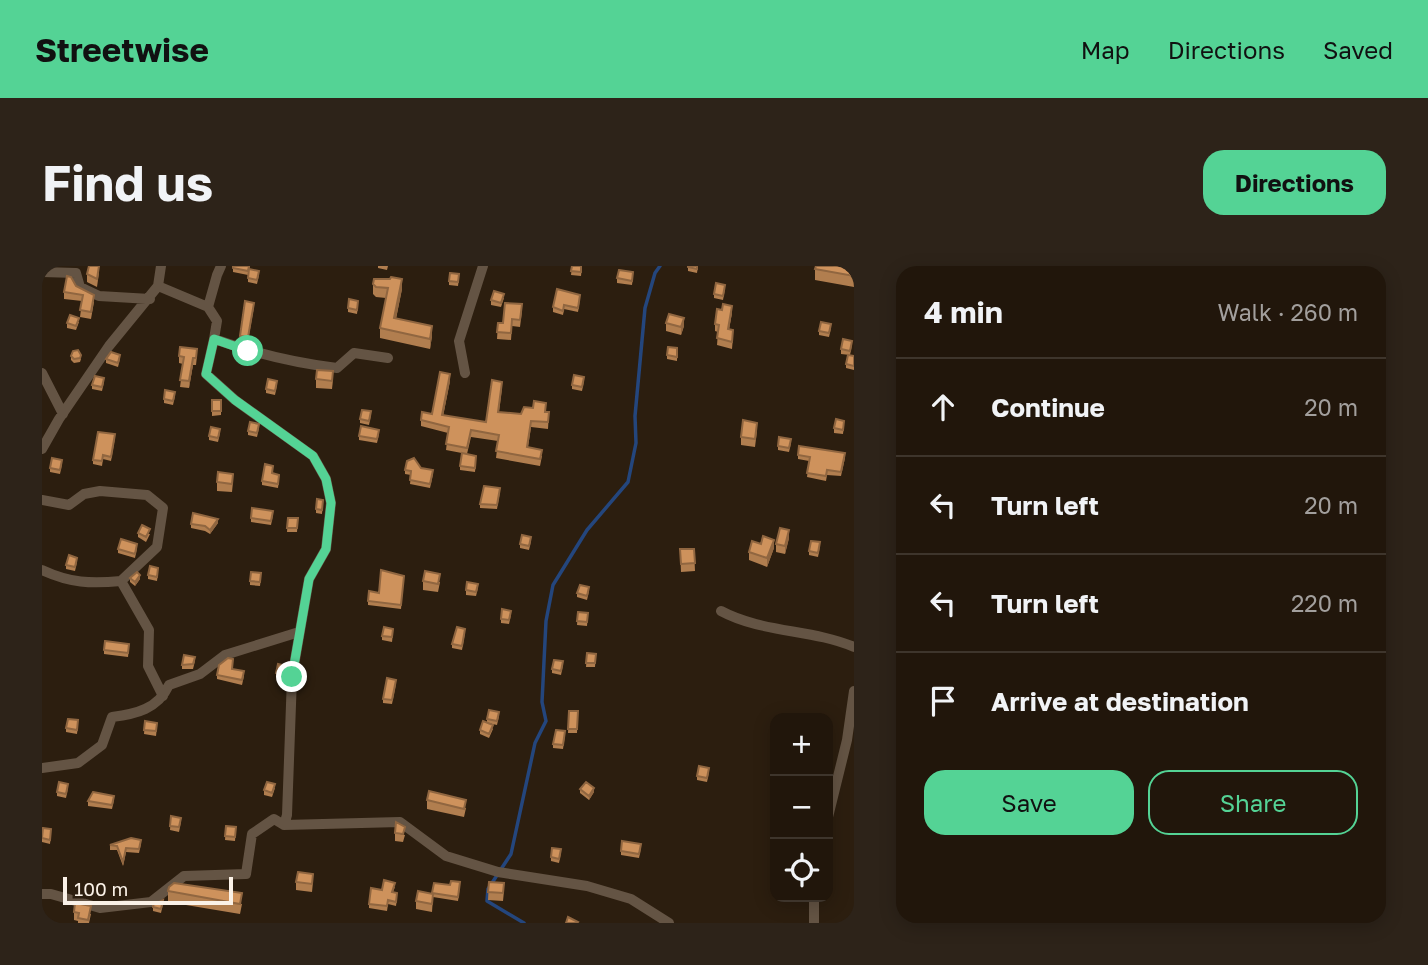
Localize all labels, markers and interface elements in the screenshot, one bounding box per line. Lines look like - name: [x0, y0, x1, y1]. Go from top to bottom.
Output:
- text: Streetwise: [35, 30, 209, 69]
- text: Map: [1081, 35, 1130, 64]
- text: Directions: [1168, 35, 1285, 64]
- text: Saved: [1323, 35, 1393, 64]
- button: Directions: [1203, 150, 1386, 215]
- text: Find us: [42, 153, 213, 212]
- text: 4 min: [924, 294, 1003, 330]
- text: Walk · 260 m: [1217, 298, 1358, 326]
- route start: [232, 335, 263, 366]
- icon: ahead: [924, 388, 962, 426]
- text: Continue: [991, 392, 1105, 423]
- text: 20 m: [1304, 393, 1358, 421]
- icon: left: [924, 486, 962, 524]
- text: Turn left: [991, 490, 1099, 521]
- text: 20 m: [1304, 491, 1358, 519]
- icon: left: [924, 584, 962, 622]
- text: Turn left: [991, 588, 1099, 619]
- text: 220 m: [1291, 589, 1358, 617]
- route end: [276, 661, 307, 692]
- icon: arrive: [924, 682, 962, 720]
- text: Arrive at destination: [991, 686, 1249, 717]
- map controls: [770, 713, 833, 902]
- button: +: [770, 713, 833, 776]
- button: Save: [924, 770, 1134, 835]
- button: Share: [1148, 770, 1358, 835]
- button: −: [770, 776, 833, 839]
- button: locate: [770, 839, 833, 902]
- scale bar: [63, 874, 233, 906]
- text: 100 m: [74, 877, 128, 900]

